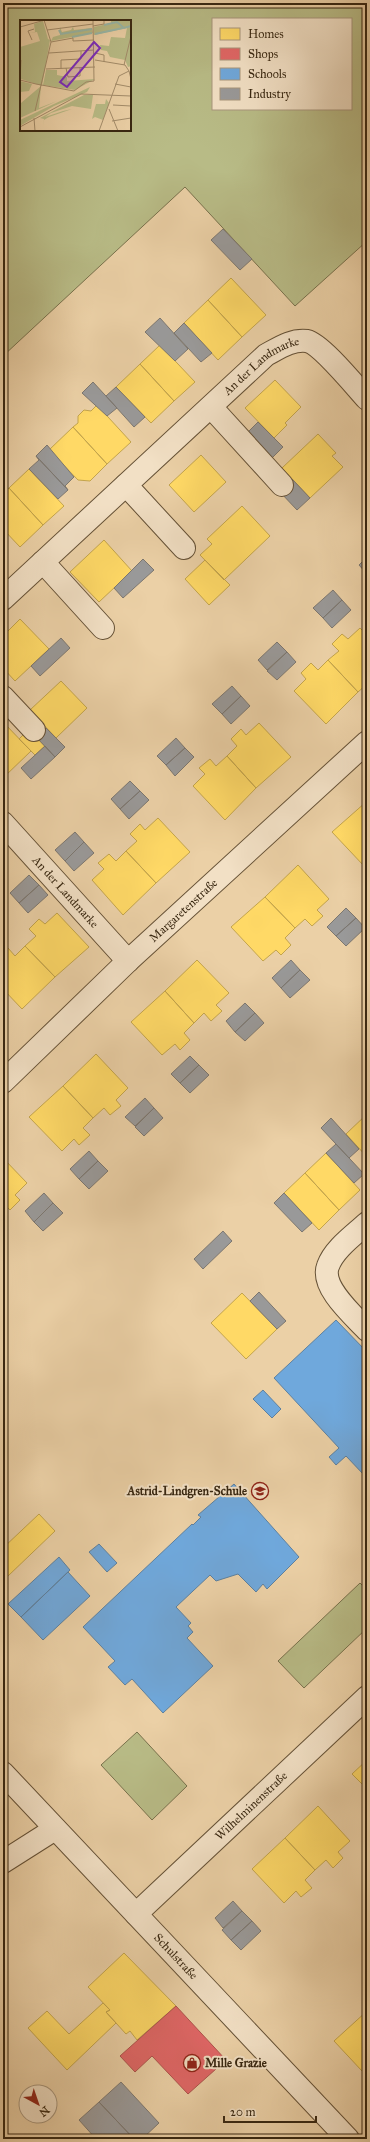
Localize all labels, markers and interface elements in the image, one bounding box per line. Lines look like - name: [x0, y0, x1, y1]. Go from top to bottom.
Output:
- legend: [212, 18, 352, 110]
- inset map: [20, 20, 131, 131]
- text: Homes: [248, 27, 284, 41]
- text: Shops: [248, 47, 278, 61]
- text: Schools: [248, 67, 286, 81]
- text: Industry: [248, 87, 291, 101]
- street label: An der Landmarke: [220, 334, 300, 399]
- street label: An der Landmarke: [29, 852, 101, 931]
- street label: Margaretenstraße: [146, 876, 220, 945]
- school or university icon: Astrid-Lindgren-Schule: [250, 1481, 270, 1501]
- place label: Astrid-Lindgren-Schule: [126, 1484, 247, 1499]
- street label: Wilhelminenstraße: [212, 1769, 290, 1843]
- street label: Schulstraße: [151, 1931, 201, 1982]
- shop icon: Mille Grazie: [182, 2053, 202, 2073]
- place label: Mille Grazie: [205, 2056, 267, 2070]
- north arrow: [18, 2084, 58, 2124]
- scale bar: [224, 2098, 316, 2124]
- text: N: [36, 2103, 52, 2120]
- text: 20 m: [230, 2105, 256, 2119]

